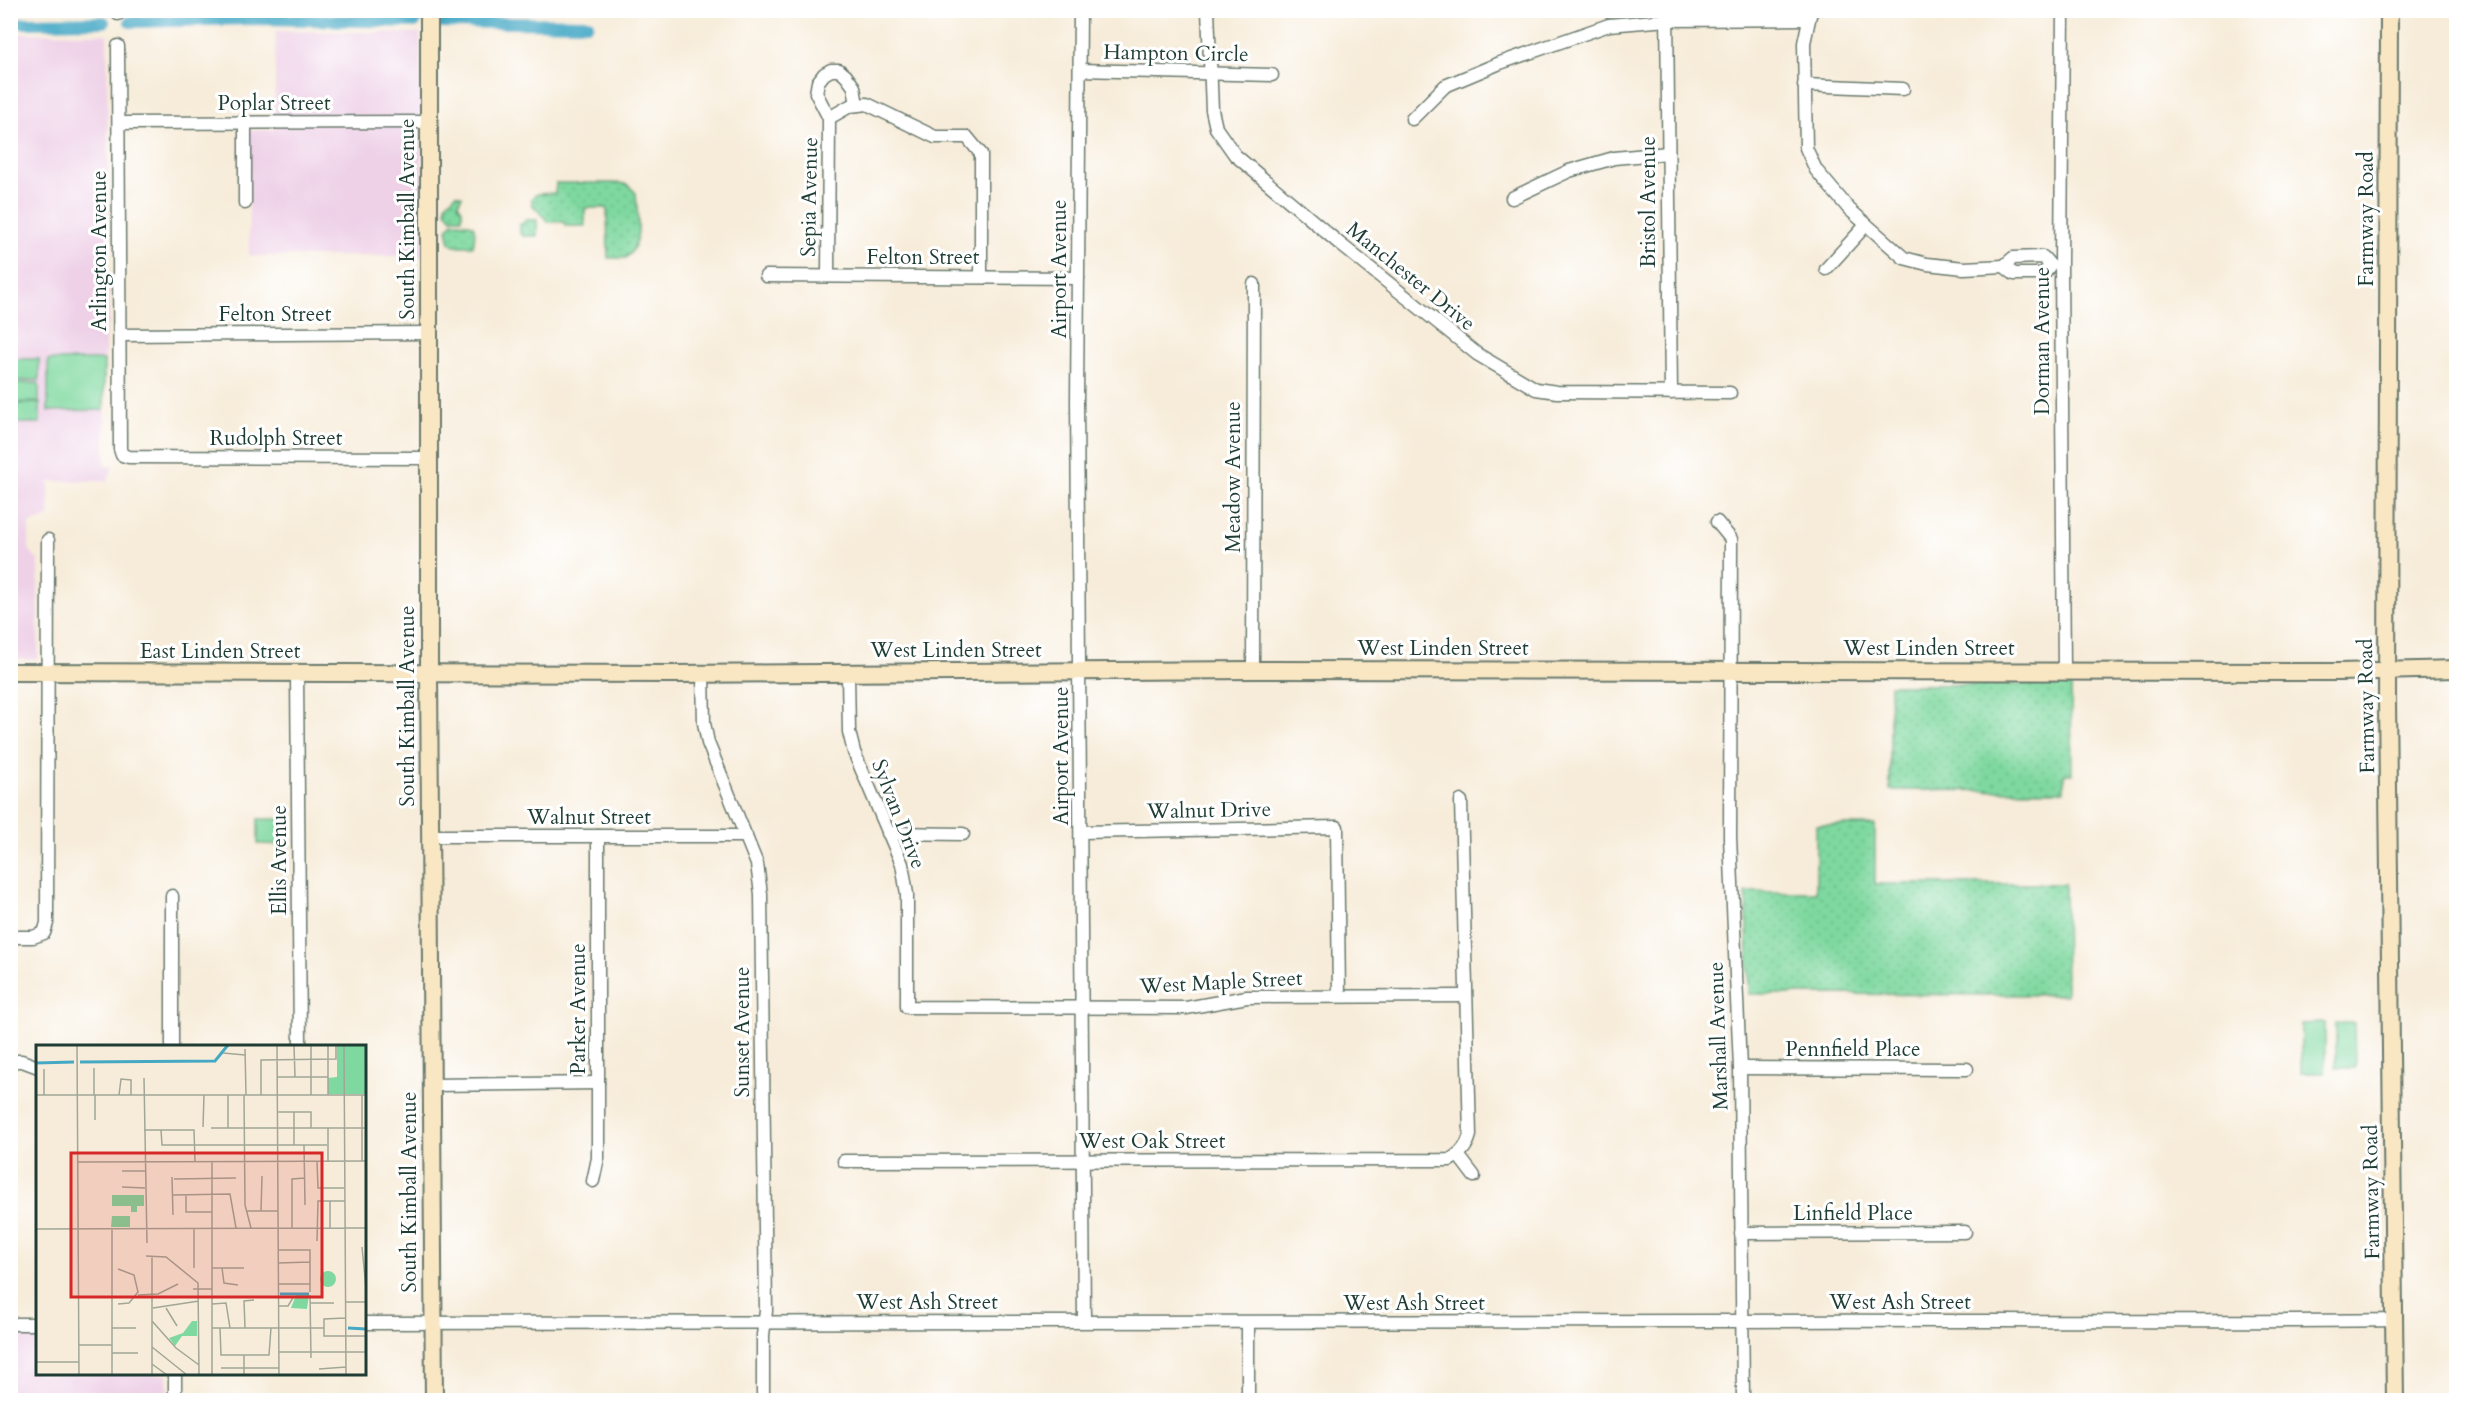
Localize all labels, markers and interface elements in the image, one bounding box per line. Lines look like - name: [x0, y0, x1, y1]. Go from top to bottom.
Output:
- street label: Hampton Circle: [1103, 38, 1249, 69]
- street label: Poplar Street: [217, 89, 331, 118]
- street label: South Kimball Avenue: [393, 118, 422, 320]
- street label: Bristol Avenue: [1634, 136, 1663, 268]
- street label: Sepia Avenue: [794, 137, 825, 257]
- street label: Farmway Road: [2352, 151, 2381, 287]
- street label: Arlington Avenue: [85, 170, 114, 332]
- street label: Airport Avenue: [1045, 199, 1074, 339]
- street label: Manchester Drive: [1340, 215, 1481, 338]
- street label: Felton Street: [867, 243, 980, 272]
- street label: Dorman Avenue: [2028, 267, 2057, 415]
- street label: Felton Street: [219, 300, 332, 329]
- street label: Meadow Avenue: [1219, 401, 1248, 553]
- street label: Rudolph Street: [210, 424, 343, 453]
- street label: South Kimball Avenue: [393, 605, 422, 807]
- street label: West Linden Street: [1356, 634, 1529, 663]
- street label: West Linden Street: [1842, 634, 2015, 663]
- street label: West Linden Street: [869, 636, 1042, 665]
- street label: East Linden Street: [140, 637, 301, 666]
- street label: Farmway Road: [2351, 638, 2382, 774]
- street label: Airport Avenue: [1047, 686, 1076, 826]
- street label: Sylvan Drive: [864, 755, 933, 873]
- street label: Walnut Drive: [1146, 795, 1271, 826]
- street label: Walnut Street: [526, 803, 651, 832]
- street label: Ellis Avenue: [265, 805, 294, 915]
- street label: Parker Avenue: [564, 943, 593, 1075]
- street label: Marshall Avenue: [1701, 961, 1736, 1111]
- street label: West Maple Street: [1138, 964, 1304, 1001]
- street label: Sunset Avenue: [728, 967, 757, 1097]
- street label: Pennfield Place: [1785, 1035, 1921, 1064]
- inset map: [36, 1045, 366, 1375]
- street label: South Kimball Avenue: [395, 1091, 424, 1293]
- street label: Farmway Road: [2356, 1124, 2387, 1260]
- street label: West Oak Street: [1078, 1127, 1226, 1156]
- street label: Linfield Place: [1793, 1199, 1913, 1228]
- street label: West Ash Street: [855, 1288, 998, 1317]
- street label: West Ash Street: [1828, 1288, 1971, 1317]
- street label: West Ash Street: [1342, 1289, 1485, 1318]

